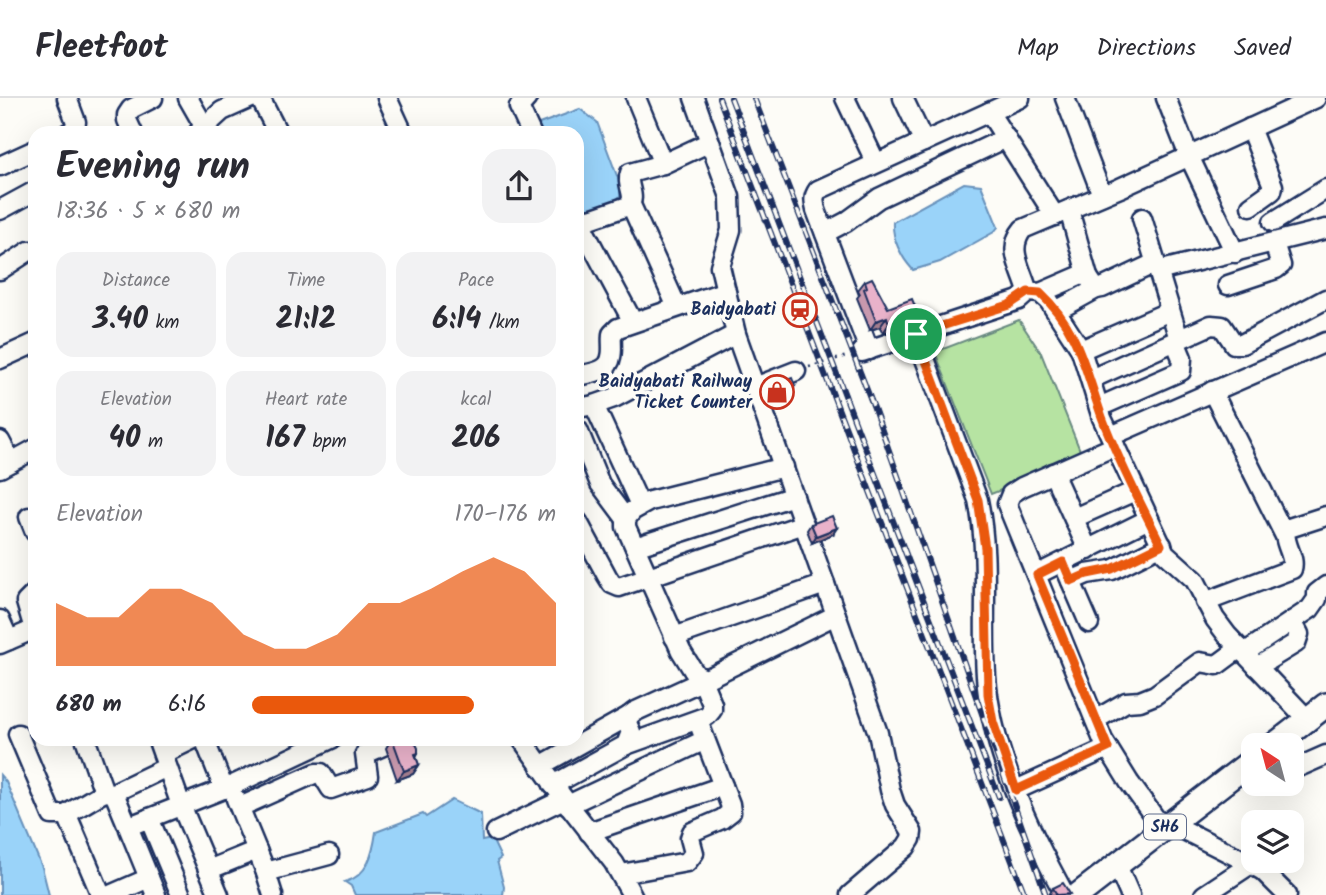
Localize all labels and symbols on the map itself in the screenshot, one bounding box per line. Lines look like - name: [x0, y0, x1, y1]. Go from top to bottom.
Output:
- station icon: Baidyabati: [781, 291, 819, 329]
- place label: Baidyabati: [690, 296, 776, 325]
- pin: [886, 304, 946, 364]
- place label: Baidyabati Railway Ticket Counter: [599, 368, 753, 418]
- shop icon: Baidyabati Railway Ticket Counter: [758, 373, 796, 411]
- north arrow: [1241, 733, 1304, 796]
- road number: SH6: [1144, 814, 1186, 840]

